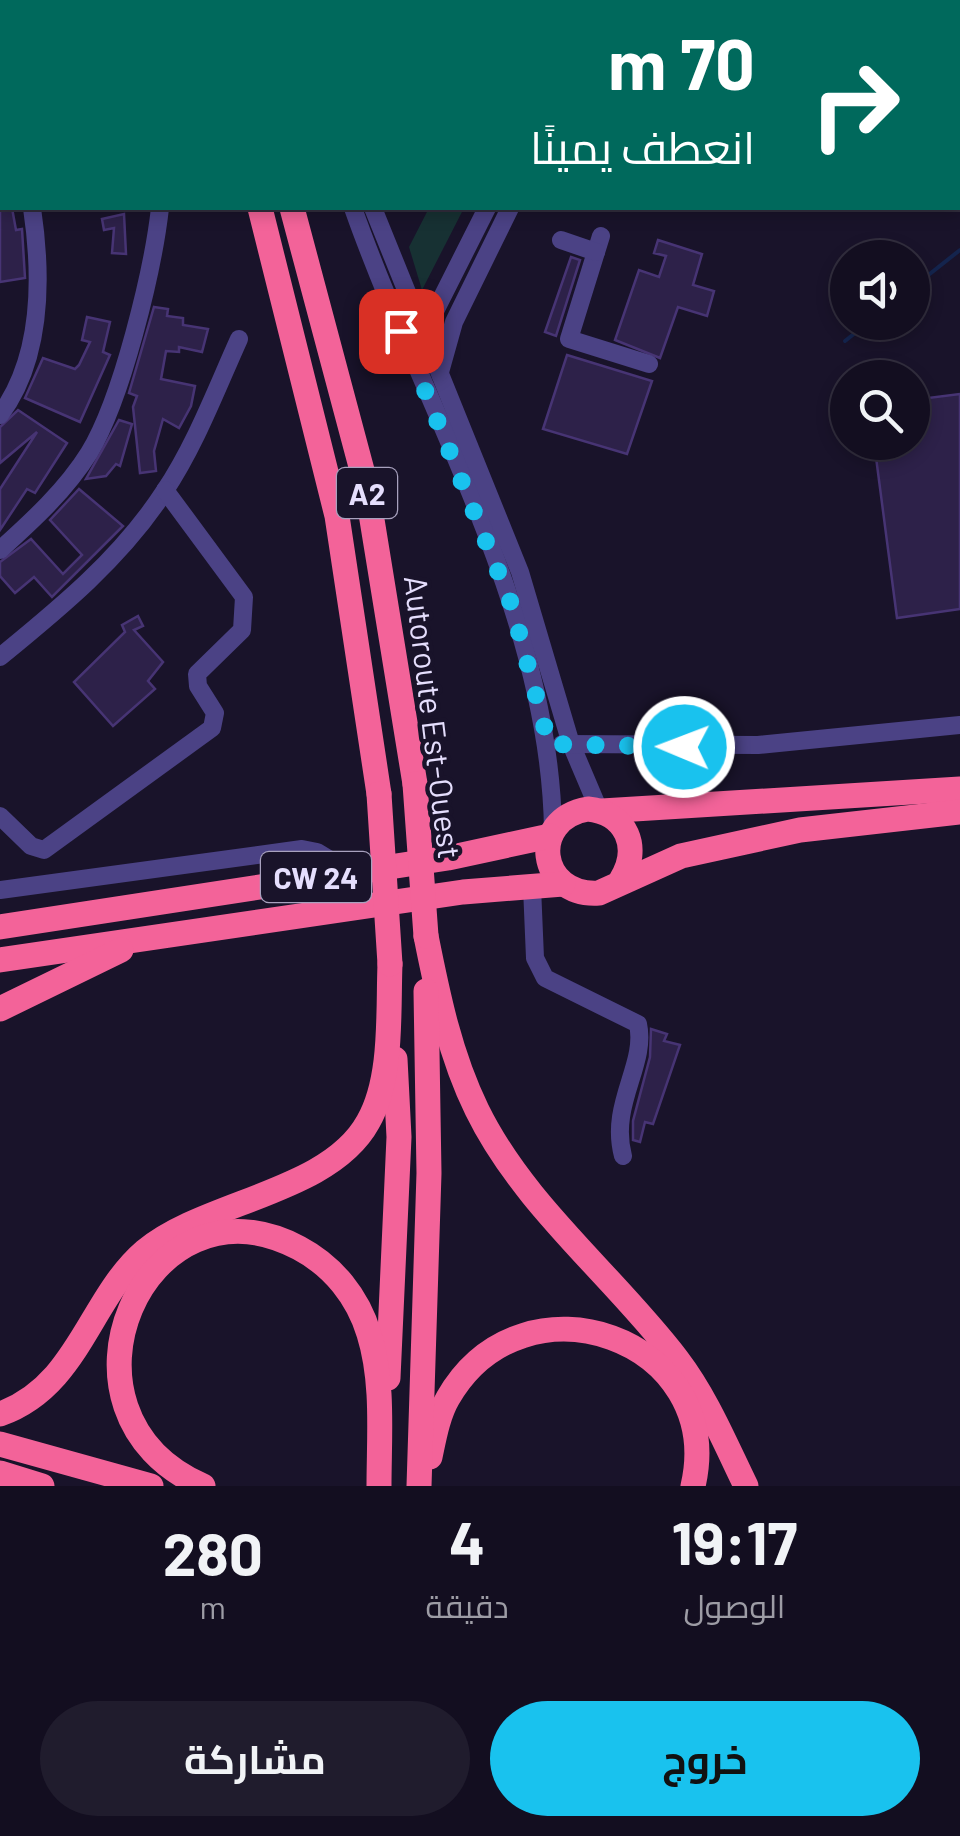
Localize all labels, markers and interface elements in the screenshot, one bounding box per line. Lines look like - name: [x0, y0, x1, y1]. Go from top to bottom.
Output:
- text: 70 m: [608, 20, 755, 104]
- icon: right: [790, 40, 920, 170]
- text: انعطف يمينًا: [530, 119, 755, 173]
- map controls: [830, 240, 930, 460]
- button: sound: [830, 240, 930, 340]
- pin: [359, 289, 444, 374]
- icon: arrive: [374, 304, 429, 359]
- button: search: [830, 360, 930, 460]
- road number: A2: [337, 468, 397, 518]
- street label: Autoroute Est-Ouest: [398, 573, 470, 861]
- position arrow: [632, 695, 736, 799]
- road number: CW 24: [261, 852, 371, 902]
- text: 4: [449, 1505, 485, 1577]
- text: 19:17: [671, 1505, 797, 1577]
- text: 280: [163, 1516, 263, 1588]
- text: دقيقة: [426, 1586, 509, 1624]
- text: الوصول: [683, 1586, 785, 1624]
- text: m: [200, 1587, 226, 1625]
- button: مشاركة: [40, 1701, 470, 1816]
- button: خروج: [490, 1701, 920, 1816]

